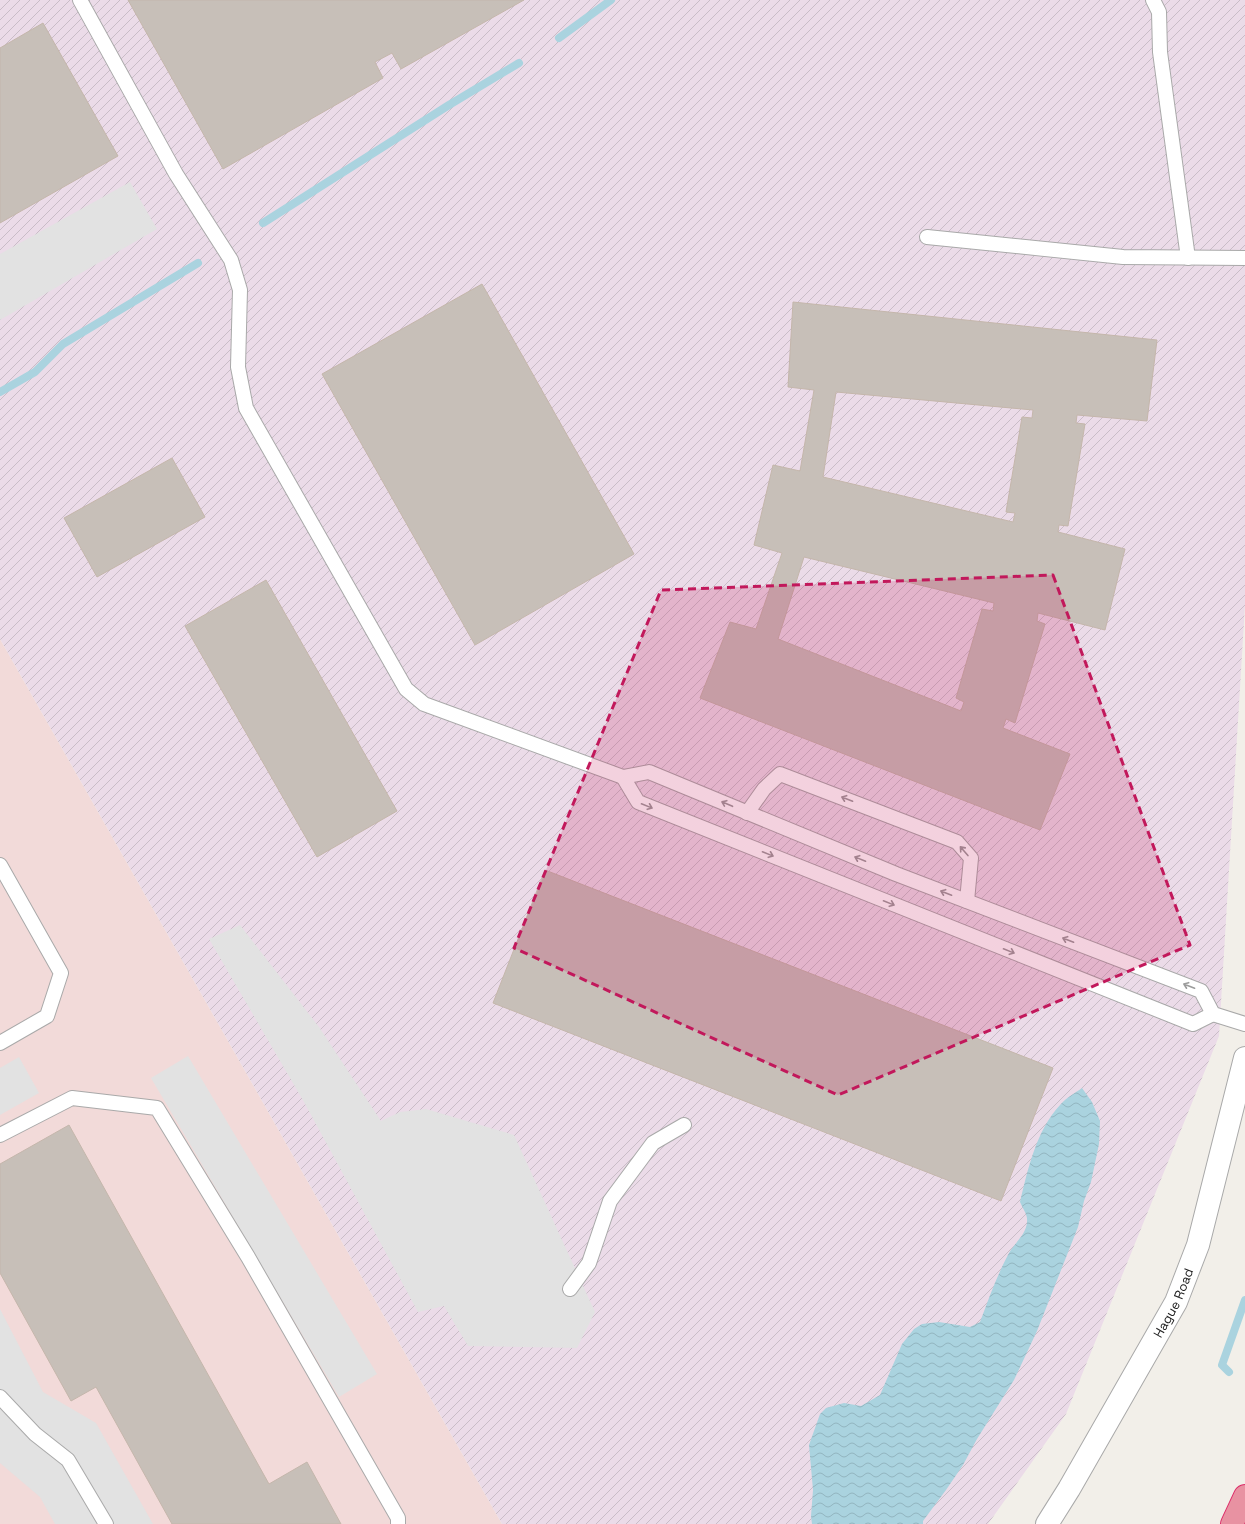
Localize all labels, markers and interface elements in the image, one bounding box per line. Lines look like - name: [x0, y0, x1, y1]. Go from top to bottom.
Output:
- one-way arrow: [841, 795, 853, 803]
- one-way arrow: [721, 800, 733, 808]
- one-way arrow: [641, 803, 653, 810]
- one-way arrow: [960, 846, 969, 856]
- one-way arrow: [761, 851, 773, 859]
- one-way arrow: [855, 855, 867, 863]
- one-way arrow: [941, 889, 953, 897]
- one-way arrow: [882, 899, 894, 907]
- one-way arrow: [1062, 935, 1074, 943]
- one-way arrow: [1003, 947, 1015, 955]
- one-way arrow: [1183, 982, 1195, 990]
- street label: Hague Road: [1150, 1266, 1197, 1341]

